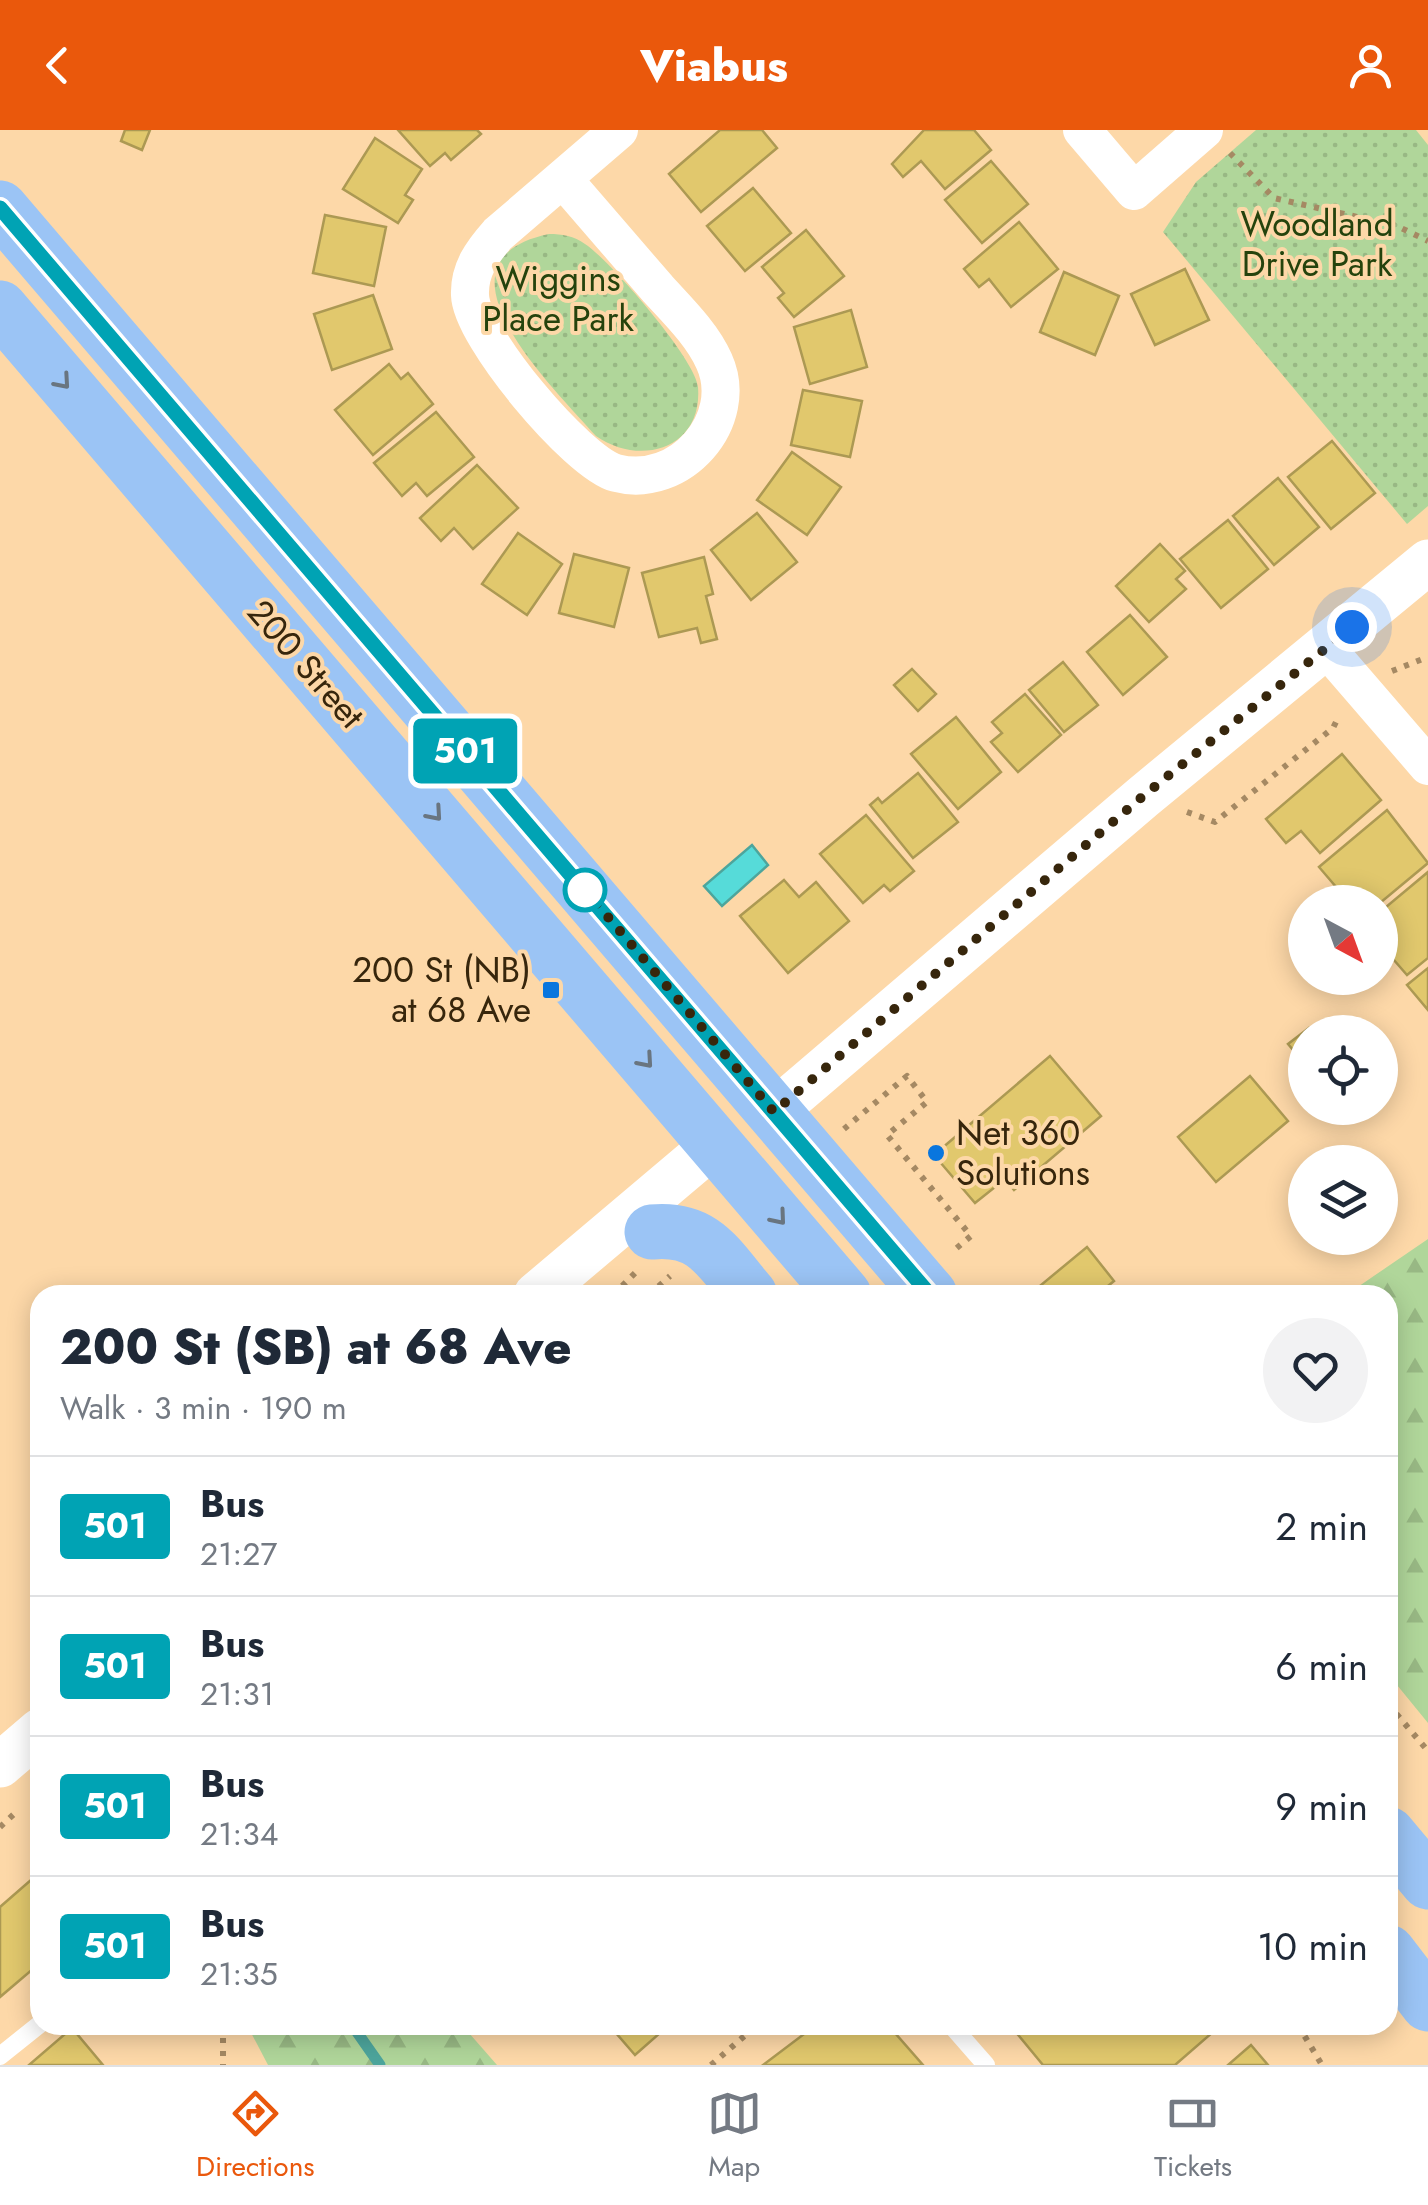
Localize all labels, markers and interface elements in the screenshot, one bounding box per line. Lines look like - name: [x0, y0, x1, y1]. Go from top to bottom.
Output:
- text: Viabus: [640, 33, 788, 98]
- icon: back: [30, 38, 85, 93]
- icon: person: [1343, 38, 1398, 93]
- park label: Woodland Drive Park: [1240, 199, 1394, 289]
- park label: Wiggins Place Park: [482, 254, 634, 344]
- one-way arrow: [52, 370, 70, 388]
- street label: 200 Street: [236, 589, 376, 740]
- your location: [1327, 602, 1377, 652]
- line badge: 501: [408, 718, 522, 784]
- text: 501: [433, 726, 497, 776]
- one-way arrow: [423, 803, 441, 821]
- unlabelled marker: [564, 869, 606, 911]
- north arrow: [1288, 885, 1398, 995]
- map controls: [1288, 885, 1398, 1255]
- place label: 200 St (NB) at 68 Ave: [352, 945, 531, 1035]
- marker: 200 St (NB) at 68 Ave: [540, 979, 562, 1001]
- button: locate: [1288, 1015, 1398, 1125]
- one-way arrow: [635, 1049, 653, 1068]
- place label: Net 360 Solutions: [956, 1108, 1090, 1198]
- marker: Net 360 Solutions: [925, 1142, 947, 1164]
- button: layers: [1288, 1145, 1398, 1255]
- one-way arrow: [767, 1206, 785, 1224]
- text: 200 St (SB) at 68 Ave: [60, 1313, 572, 1382]
- button: heart: [1263, 1318, 1368, 1423]
- text: Walk · 3 min · 190 m: [60, 1385, 347, 1431]
- text: Bus: [200, 1476, 264, 1531]
- text: 2 min: [1276, 1499, 1368, 1554]
- text: 501: [83, 1501, 147, 1551]
- text: 21:27: [200, 1531, 277, 1577]
- text: Bus: [200, 1616, 264, 1671]
- text: 6 min: [1275, 1639, 1368, 1694]
- text: 501: [83, 1641, 147, 1691]
- text: 21:31: [200, 1671, 274, 1717]
- text: Bus: [200, 1756, 264, 1811]
- text: 9 min: [1275, 1779, 1368, 1834]
- text: 501: [83, 1781, 147, 1831]
- text: 21:34: [200, 1811, 278, 1857]
- text: Bus: [200, 1896, 264, 1951]
- text: 10 min: [1257, 1919, 1368, 1974]
- text: 501: [83, 1921, 147, 1971]
- text: 21:35: [200, 1951, 278, 1997]
- tab: Directions: [196, 2086, 315, 2187]
- tab: Map: [707, 2086, 762, 2187]
- tab: Tickets: [1154, 2086, 1232, 2187]

